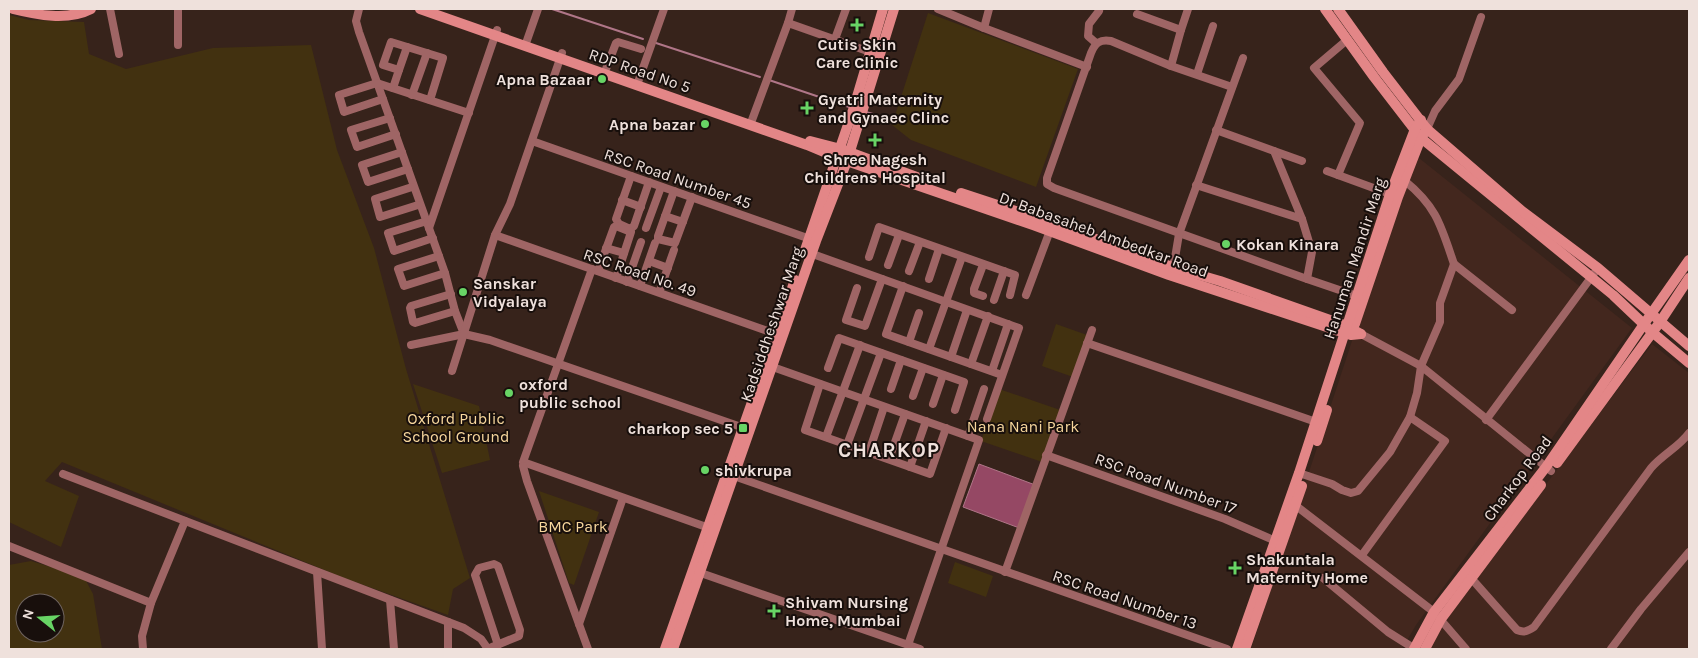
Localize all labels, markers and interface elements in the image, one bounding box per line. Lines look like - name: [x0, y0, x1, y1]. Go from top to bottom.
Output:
- marker: Cutis Skin Care Clinic: [850, 18, 864, 32]
- place label: Cutis Skin Care Clinic: [816, 35, 898, 72]
- street label: RDP Road No 5: [587, 44, 693, 97]
- place label: Apna Bazaar: [496, 70, 593, 89]
- marker: Apna Bazaar: [596, 73, 608, 85]
- place label: Gyatri Maternity and Gynaec Clinc: [818, 90, 949, 127]
- marker: Gyatri Maternity and Gynaec Clinc: [800, 101, 814, 115]
- place label: Apna bazar: [609, 115, 696, 134]
- marker: Apna bazar: [699, 118, 711, 130]
- marker: Shree Nagesh Childrens Hospital: [868, 133, 882, 147]
- street label: RSC Road Number 45: [602, 144, 754, 213]
- place label: Shree Nagesh Childrens Hospital: [804, 150, 946, 187]
- street label: Hanuman Mandir Marg: [1319, 175, 1390, 341]
- street label: Dr Babasaheb Ambedkar Road: [997, 188, 1211, 281]
- place label: Kokan Kinara: [1236, 235, 1339, 254]
- marker: Kokan Kinara: [1220, 238, 1232, 250]
- street label: RSC Road No. 49: [581, 244, 699, 301]
- street label: Kadsiddheshwar Marg: [736, 244, 807, 404]
- place label: Sanskar Vidyalaya: [473, 274, 547, 311]
- marker: Sanskar Vidyalaya: [457, 286, 469, 298]
- place label: oxford public school: [519, 375, 621, 412]
- marker: oxford public school: [503, 387, 515, 399]
- park label: Oxford Public School Ground: [402, 409, 510, 446]
- park label: Nana Nani Park: [967, 417, 1079, 436]
- place label: charkop sec 5: [628, 419, 733, 438]
- marker: charkop sec 5: [737, 422, 749, 434]
- street label: Charkop Road: [1479, 432, 1556, 525]
- district label: CHARKOP: [838, 438, 940, 462]
- street label: RSC Road Number 17: [1092, 449, 1240, 518]
- place label: shivkrupa: [715, 461, 792, 480]
- marker: shivkrupa: [699, 464, 711, 476]
- park label: BMC Park: [538, 517, 608, 536]
- place label: Shakuntala Maternity Home: [1246, 550, 1368, 587]
- marker: Shakuntala Maternity Home: [1228, 561, 1242, 575]
- street label: RSC Road Number 13: [1050, 566, 1199, 633]
- north arrow: [15, 593, 65, 643]
- place label: Shivam Nursing Home, Mumbai: [785, 593, 908, 630]
- marker: Shivam Nursing Home, Mumbai: [767, 604, 781, 618]
- text: N: [18, 607, 38, 622]

